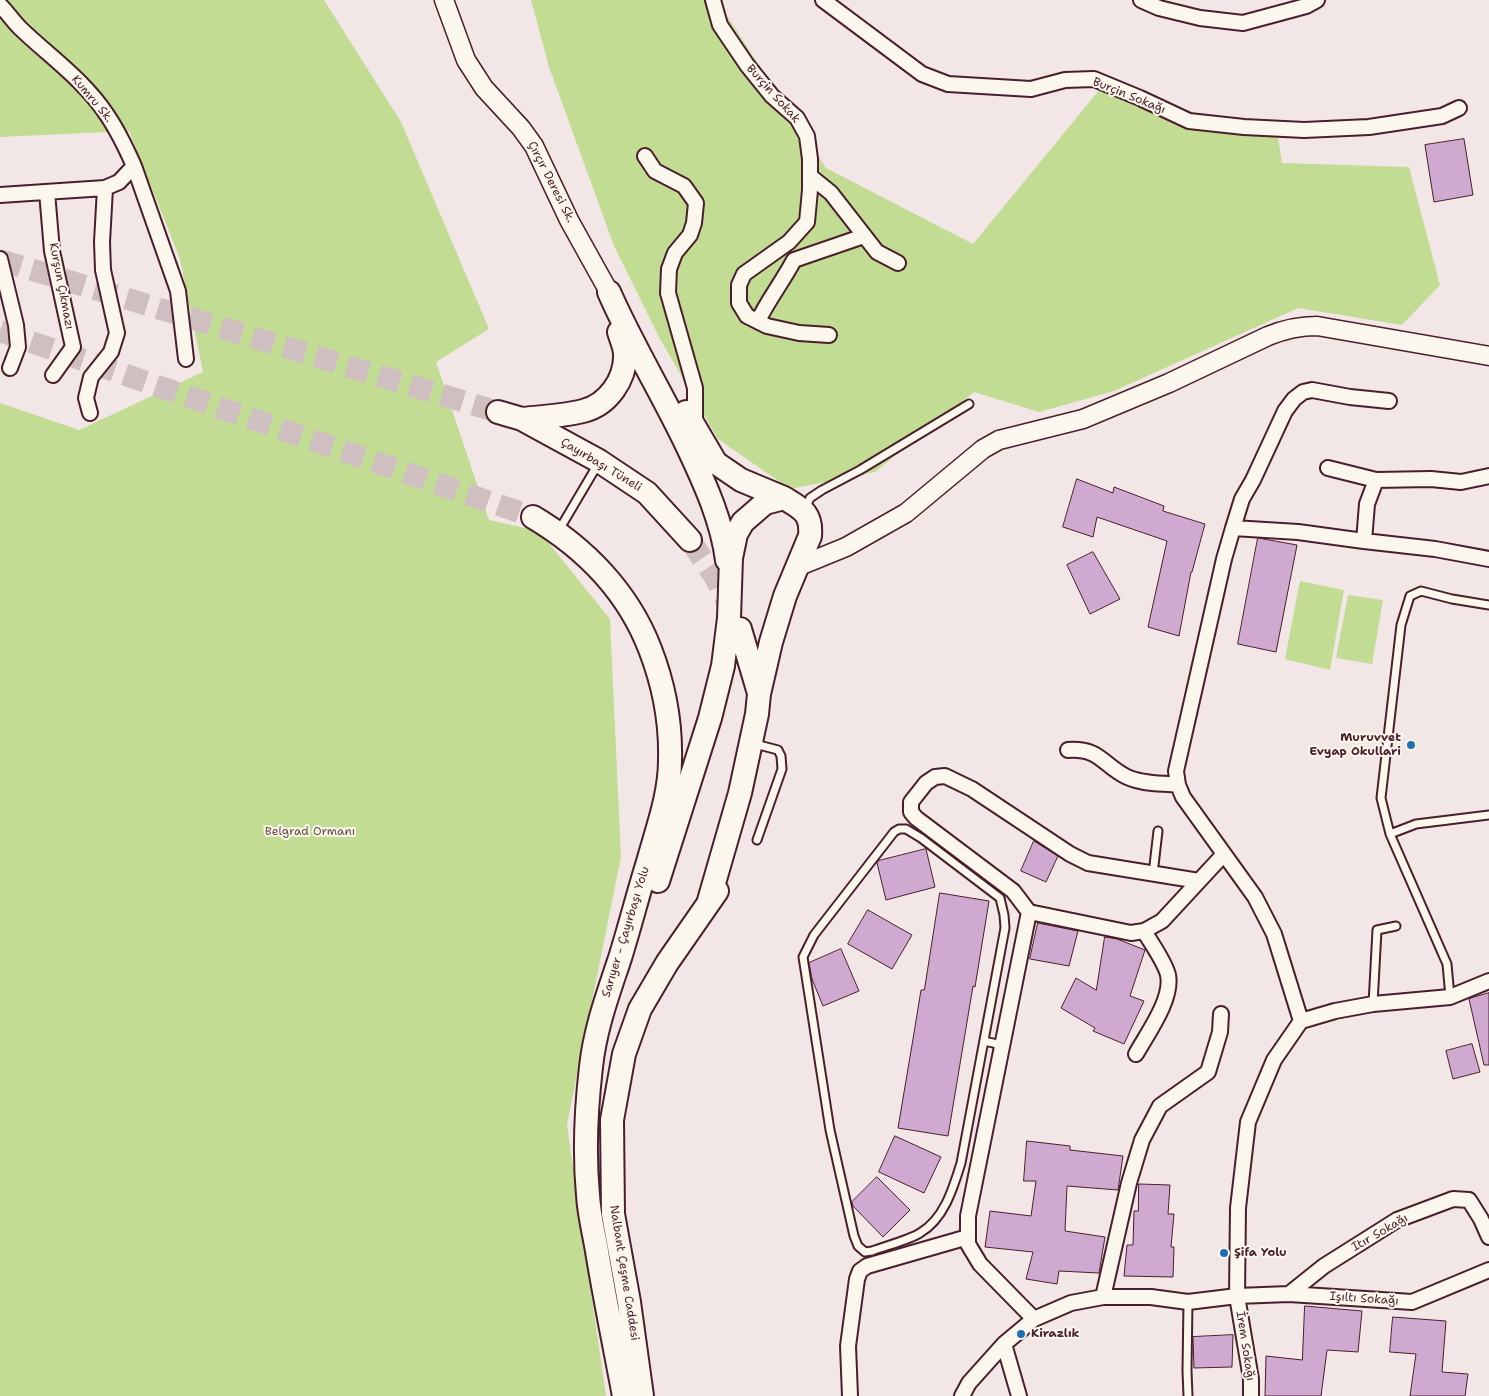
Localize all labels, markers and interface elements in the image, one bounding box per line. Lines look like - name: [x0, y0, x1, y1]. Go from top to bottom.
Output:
- street label: Burçin Sokak: [743, 62, 803, 126]
- street label: Kumru Sk.: [68, 73, 116, 125]
- street label: Burçin Sokağı: [1090, 75, 1168, 117]
- street label: Çırçır Deresi Sk.: [524, 139, 578, 225]
- street label: Kurşun Çıkmazı: [46, 241, 76, 331]
- street label: Çayırbaşı Tüneli: [558, 435, 644, 495]
- place label: Muruvvet Evyap Okullari: [1309, 731, 1401, 759]
- marker: Muruvvet Evyap Okullari: [1405, 739, 1417, 751]
- park label: Belgrad Ormanı: [265, 825, 355, 839]
- street label: Sarıyer - Çayırbaşı Yolu: [599, 865, 653, 999]
- street label: Nalbant Çeşme Caddesi: [606, 1204, 642, 1342]
- street label: Itır Sokağı: [1349, 1211, 1411, 1255]
- place label: Şifa Yolu: [1234, 1246, 1287, 1260]
- marker: Şifa Yolu: [1218, 1247, 1230, 1259]
- street label: Işıltı Sokağı: [1329, 1289, 1399, 1309]
- street label: İrem Sokağı: [1232, 1310, 1258, 1382]
- place label: Kirazlık: [1031, 1327, 1079, 1341]
- marker: Kirazlık: [1015, 1328, 1027, 1340]

